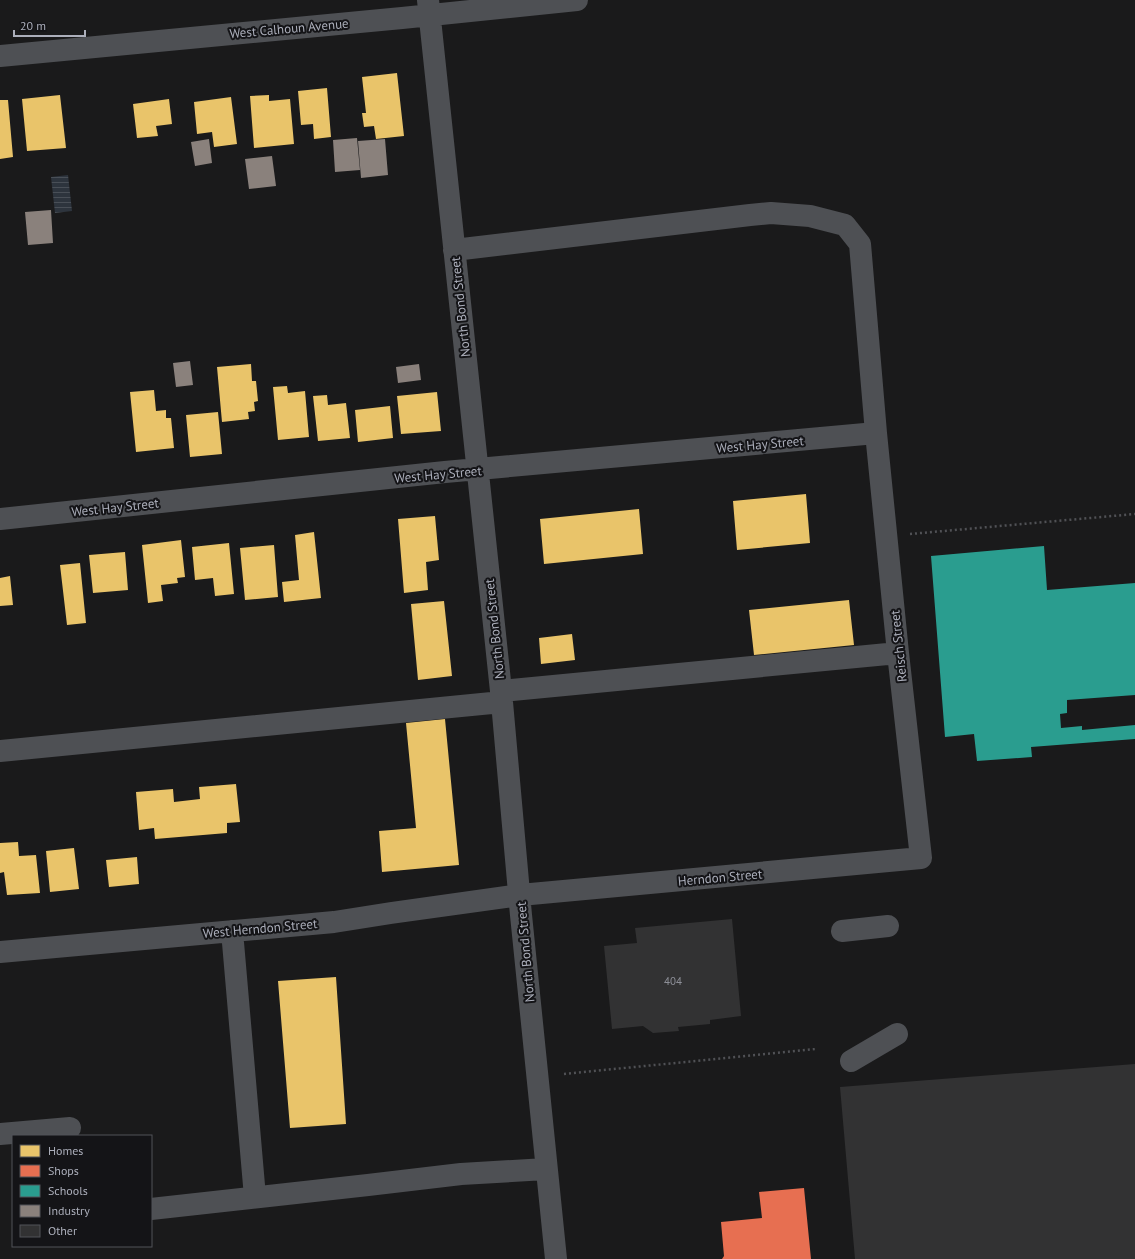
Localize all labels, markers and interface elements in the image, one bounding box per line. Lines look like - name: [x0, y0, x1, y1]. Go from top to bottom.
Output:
- scale bar: [14, 12, 85, 38]
- street label: West Calhoun Avenue: [229, 15, 349, 42]
- text: 20 m: [20, 18, 46, 33]
- street label: North Bond Street: [447, 255, 474, 358]
- street label: West Hay Street: [716, 432, 805, 457]
- street label: West Hay Street: [394, 462, 483, 487]
- street label: West Hay Street: [71, 494, 160, 521]
- street label: North Bond Street: [481, 577, 508, 680]
- street label: Reisch Street: [886, 609, 911, 683]
- street label: Herndon Street: [677, 865, 764, 890]
- street label: North Bond Street: [513, 900, 538, 1003]
- street label: West Herndon Street: [202, 915, 319, 942]
- house number: 404: [664, 974, 682, 988]
- legend: [12, 1135, 152, 1247]
- text: Homes: [48, 1143, 83, 1158]
- text: Shops: [48, 1163, 79, 1178]
- text: Schools: [48, 1183, 88, 1198]
- text: Industry: [48, 1203, 90, 1218]
- text: Other: [48, 1223, 77, 1238]

